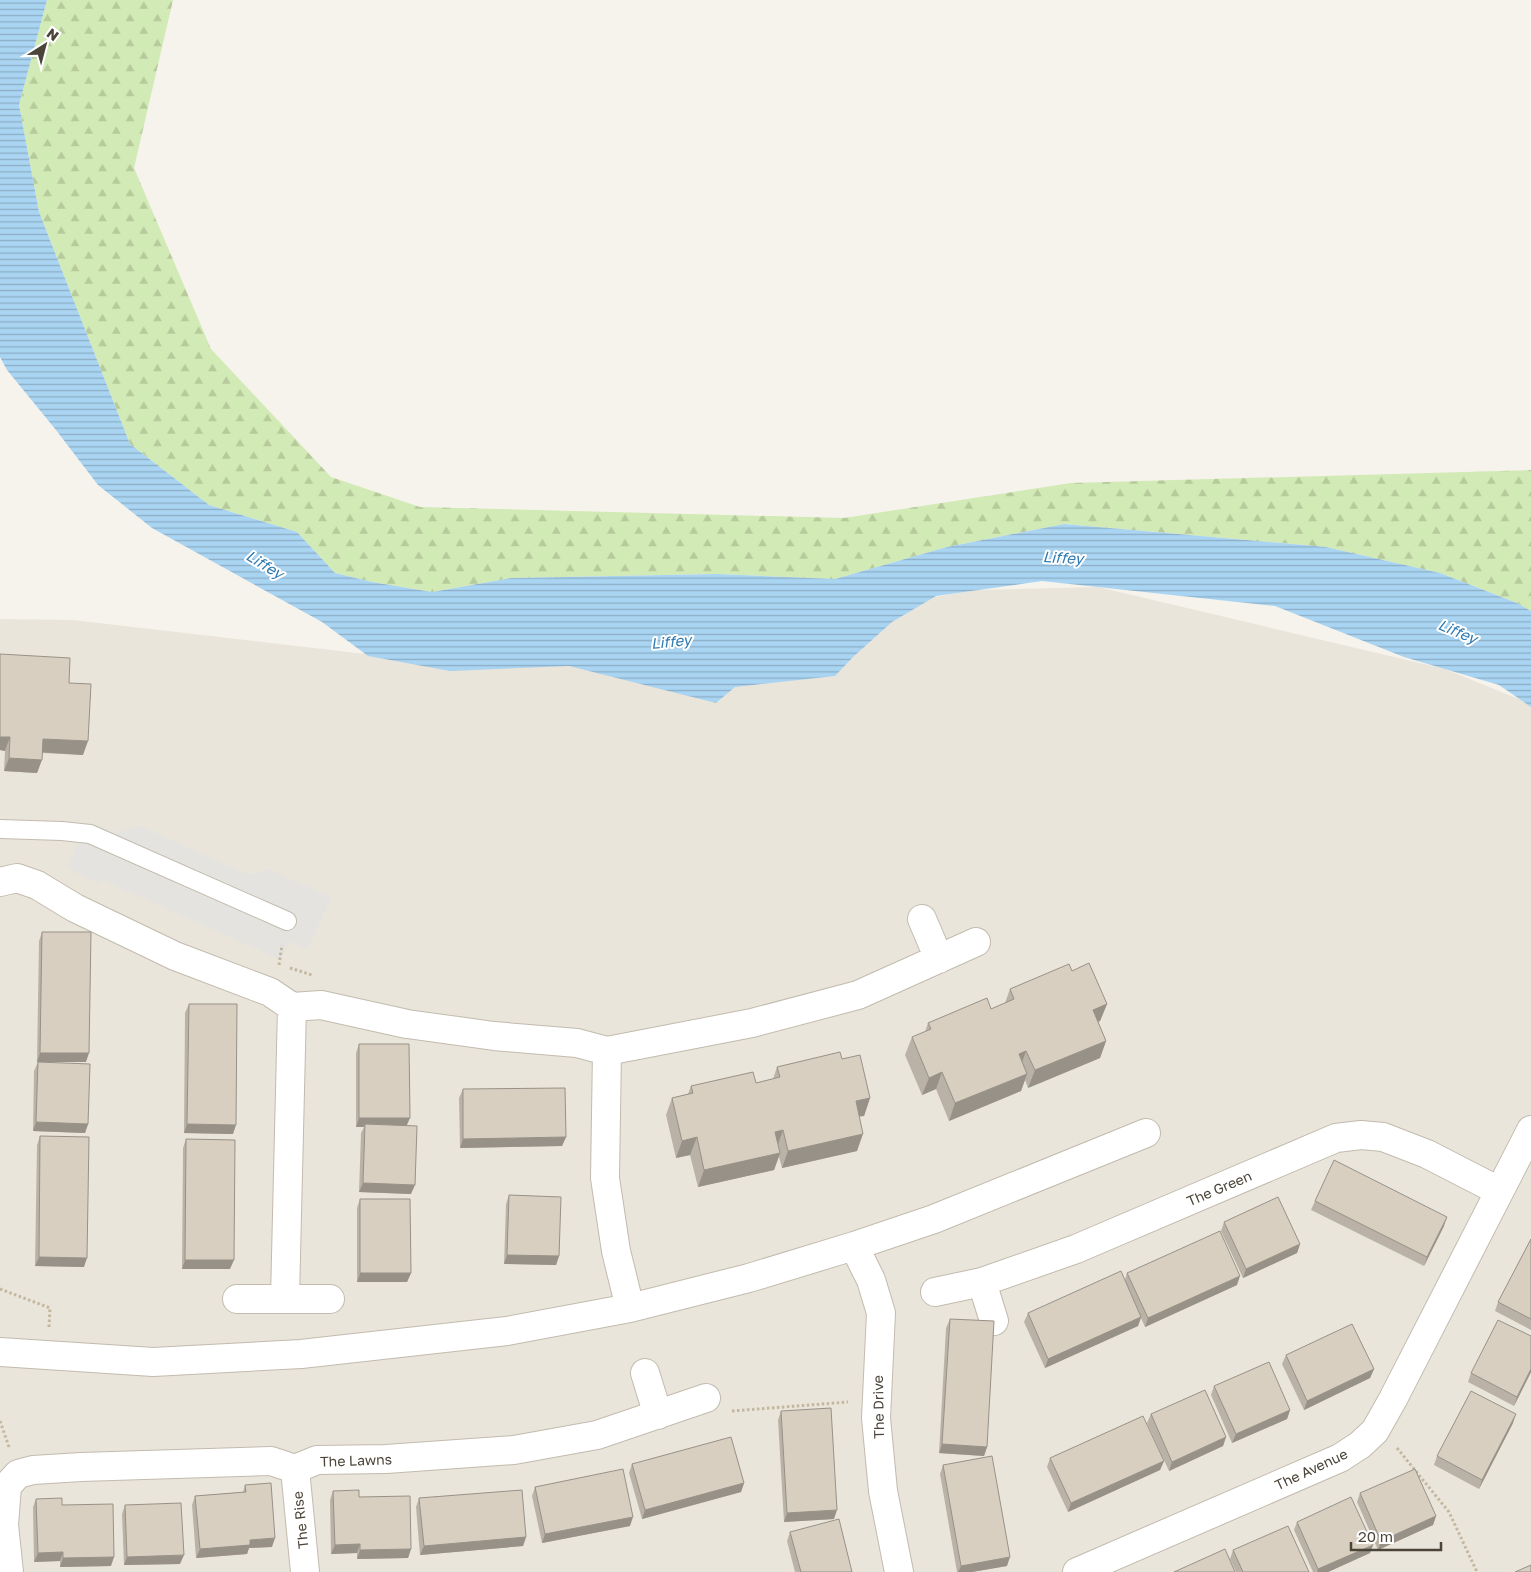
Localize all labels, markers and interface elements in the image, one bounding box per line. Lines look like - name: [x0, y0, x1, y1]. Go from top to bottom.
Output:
- north arrow: [20, 20, 70, 70]
- text: N: [44, 24, 62, 44]
- water label: Liffey: [243, 546, 289, 584]
- water label: Liffey: [1042, 547, 1086, 568]
- water label: Liffey: [1436, 615, 1482, 649]
- water label: Liffey: [650, 630, 695, 653]
- street label: The Green: [1184, 1167, 1254, 1209]
- street label: The Drive: [869, 1375, 887, 1439]
- street label: The Avenue: [1272, 1445, 1350, 1493]
- street label: The Lawns: [320, 1450, 392, 1470]
- street label: The Rise: [289, 1490, 311, 1550]
- scale bar: [1351, 1520, 1441, 1552]
- text: 20 m: [1358, 1527, 1393, 1545]

